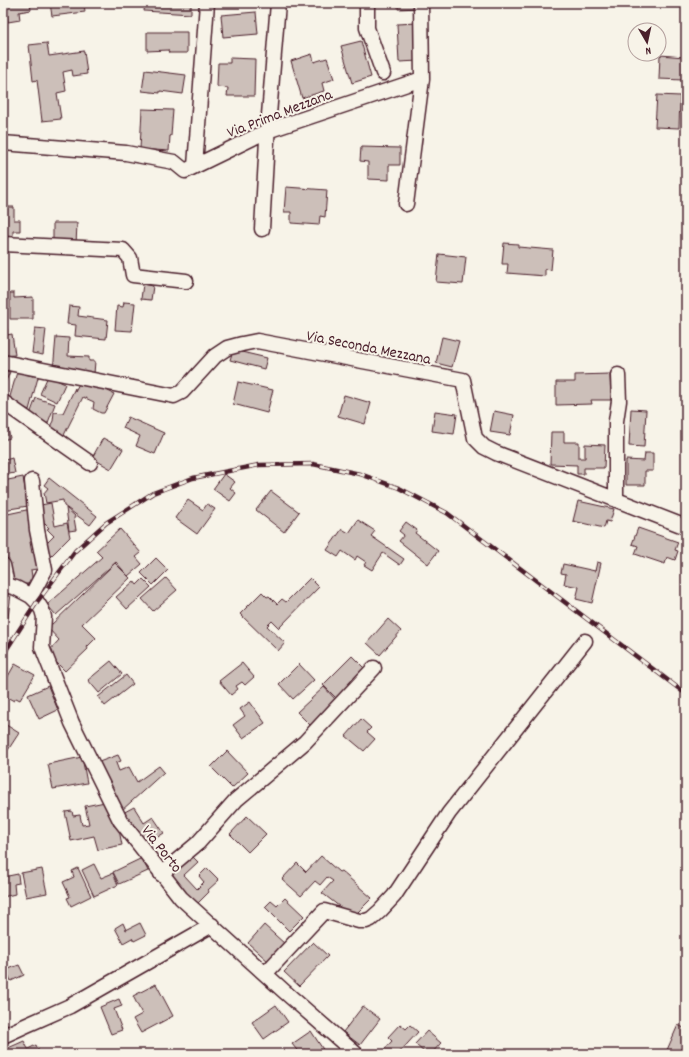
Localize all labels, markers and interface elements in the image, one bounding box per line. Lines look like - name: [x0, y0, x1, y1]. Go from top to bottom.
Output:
- north arrow: [627, 22, 667, 62]
- text: N: [644, 42, 652, 58]
- street label: Via Prima Mezzana: [224, 84, 336, 145]
- street label: Via Seconda Mezzana: [304, 325, 433, 372]
- street label: Via Porto: [135, 821, 187, 878]

